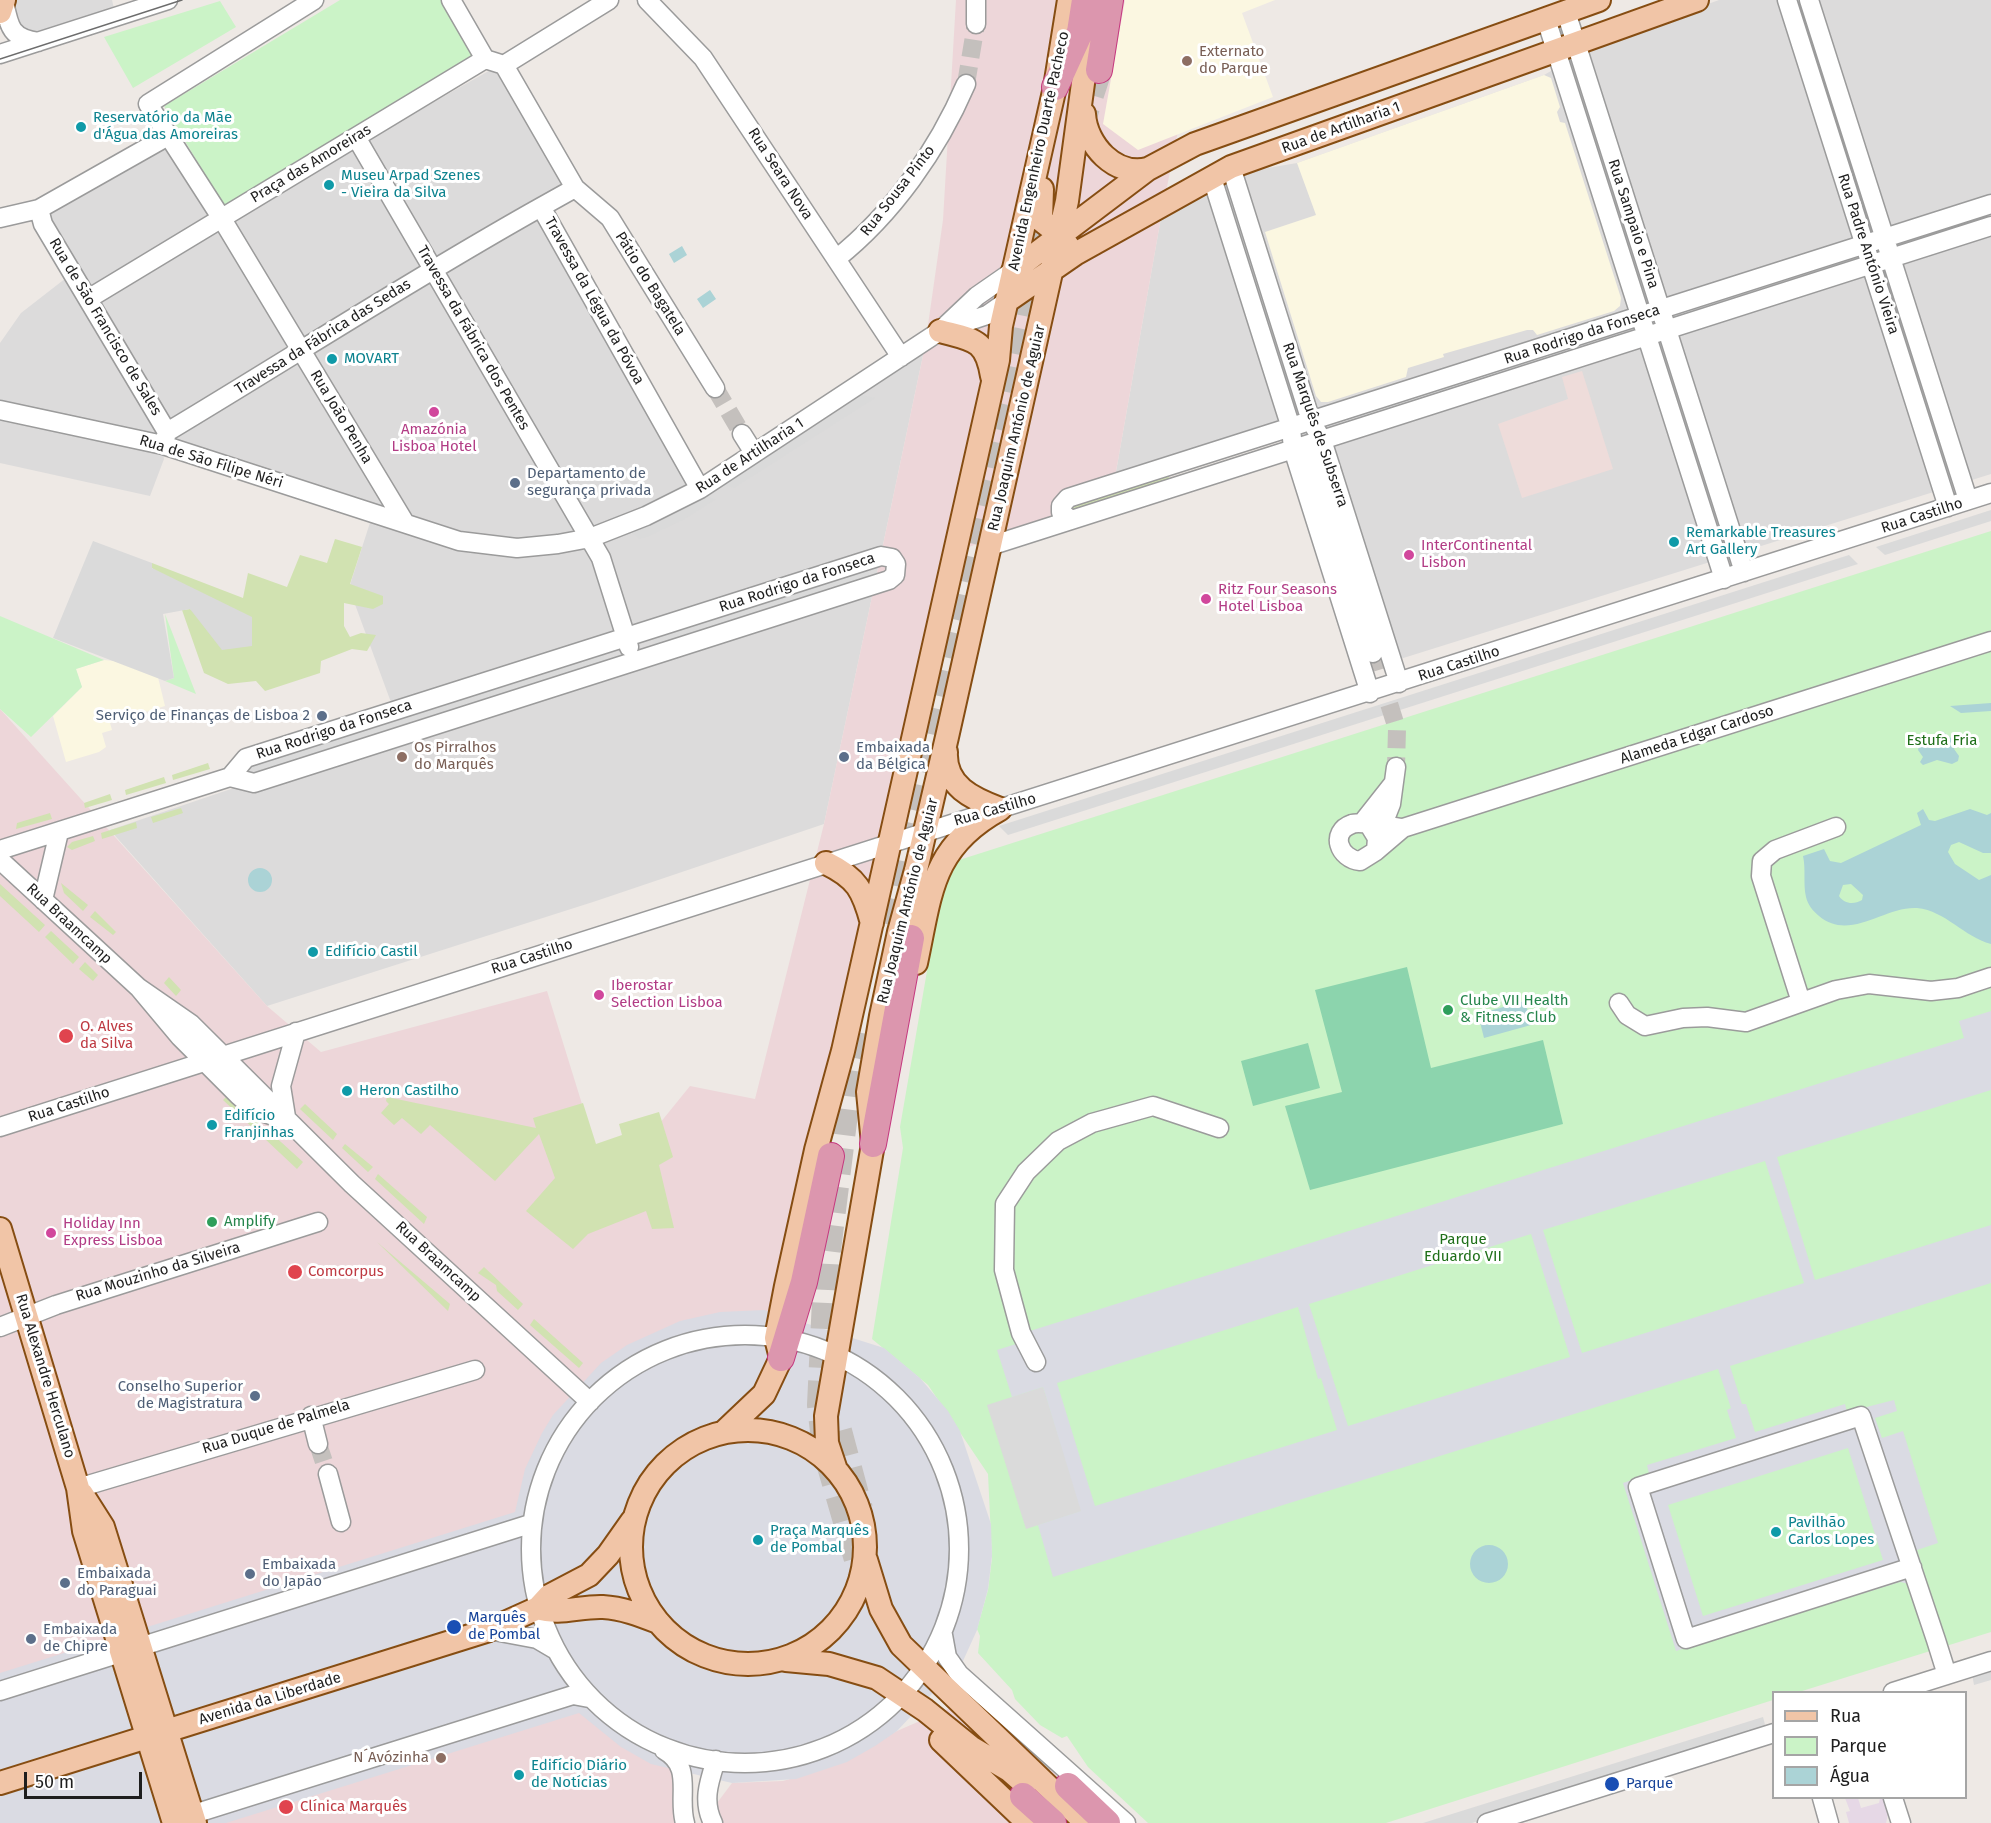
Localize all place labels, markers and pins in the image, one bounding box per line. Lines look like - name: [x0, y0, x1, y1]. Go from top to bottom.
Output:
- place label: Externato do Parque: [1199, 43, 1268, 78]
- marker: Externato do Parque: [1180, 54, 1194, 68]
- place label: Reservatório da Mãe d'Água das Amoreiras: [93, 109, 238, 144]
- marker: Reservatório da Mãe d'Água das Amoreiras: [74, 120, 88, 134]
- place label: Museu Arpad Szenes - Vieira da Silva: [341, 167, 480, 202]
- marker: Museu Arpad Szenes - Vieira da Silva: [322, 178, 336, 192]
- place label: MOVART: [344, 350, 399, 368]
- marker: MOVART: [325, 352, 339, 366]
- marker: Amazónia Lisboa Hotel: [427, 405, 441, 419]
- place label: Amazónia Lisboa Hotel: [391, 421, 477, 456]
- place label: Departamento de segurança privada: [527, 465, 651, 500]
- marker: Departamento de segurança privada: [508, 476, 522, 490]
- place label: Remarkable Treasures Art Gallery: [1686, 524, 1836, 559]
- marker: Remarkable Treasures Art Gallery: [1667, 535, 1681, 549]
- place label: InterContinental Lisbon: [1421, 537, 1532, 572]
- marker: InterContinental Lisbon: [1402, 548, 1416, 562]
- place label: Ritz Four Seasons Hotel Lisboa: [1218, 581, 1337, 616]
- marker: Ritz Four Seasons Hotel Lisboa: [1199, 592, 1213, 606]
- place label: Serviço de Finanças de Lisboa 2: [96, 707, 310, 725]
- marker: Serviço de Finanças de Lisboa 2: [315, 709, 329, 723]
- place label: Os Pirralhos do Marquês: [414, 739, 496, 774]
- place label: Embaixada da Bélgica: [856, 739, 930, 774]
- marker: Os Pirralhos do Marquês: [395, 750, 409, 764]
- marker: Embaixada da Bélgica: [837, 750, 851, 764]
- place label: Edifício Castil: [325, 943, 418, 961]
- marker: Edifício Castil: [306, 945, 320, 959]
- place label: Iberostar Selection Lisboa: [611, 977, 723, 1012]
- marker: Iberostar Selection Lisboa: [592, 988, 606, 1002]
- place label: Clube VII Health & Fitness Club: [1460, 992, 1568, 1027]
- marker: Clube VII Health & Fitness Club: [1441, 1003, 1455, 1017]
- place label: O. Alves da Silva: [80, 1018, 133, 1053]
- marker: O. Alves da Silva: [57, 1027, 75, 1045]
- place label: Heron Castilho: [359, 1082, 459, 1100]
- marker: Heron Castilho: [340, 1084, 354, 1098]
- place label: Edifício Franjinhas: [224, 1107, 294, 1142]
- marker: Edifício Franjinhas: [205, 1118, 219, 1132]
- place label: Amplify: [224, 1213, 275, 1231]
- place label: Holiday Inn Express Lisboa: [63, 1215, 163, 1250]
- marker: Amplify: [205, 1215, 219, 1229]
- marker: Holiday Inn Express Lisboa: [44, 1226, 58, 1240]
- marker: Comcorpus: [286, 1263, 304, 1281]
- place label: Comcorpus: [308, 1263, 384, 1281]
- place label: Conselho Superior de Magistratura: [118, 1378, 243, 1413]
- marker: Conselho Superior de Magistratura: [248, 1389, 262, 1403]
- place label: Pavilhão Carlos Lopes: [1788, 1514, 1874, 1549]
- place label: Praça Marquês de Pombal: [770, 1522, 869, 1557]
- marker: Pavilhão Carlos Lopes: [1769, 1525, 1783, 1539]
- marker: Praça Marquês de Pombal: [751, 1533, 765, 1547]
- place label: Embaixada do Japão: [262, 1556, 336, 1591]
- place label: Embaixada do Paraguai: [77, 1565, 157, 1600]
- marker: Embaixada do Japão: [243, 1567, 257, 1581]
- marker: Embaixada do Paraguai: [58, 1576, 72, 1590]
- place label: Marquês de Pombal: [468, 1609, 540, 1644]
- marker: Marquês de Pombal: [445, 1618, 463, 1636]
- place label: Embaixada de Chipre: [43, 1621, 117, 1656]
- marker: Embaixada de Chipre: [24, 1632, 38, 1646]
- place label: N´Avózinha: [353, 1749, 429, 1767]
- marker: N´Avózinha: [434, 1751, 448, 1765]
- place label: Edifício Diário de Notícias: [531, 1757, 627, 1792]
- marker: Edifício Diário de Notícias: [512, 1768, 526, 1782]
- marker: Parque: [1603, 1775, 1621, 1793]
- place label: Parque: [1626, 1775, 1673, 1793]
- marker: Clínica Marquês: [277, 1798, 295, 1816]
- place label: Clínica Marquês: [300, 1798, 407, 1816]

